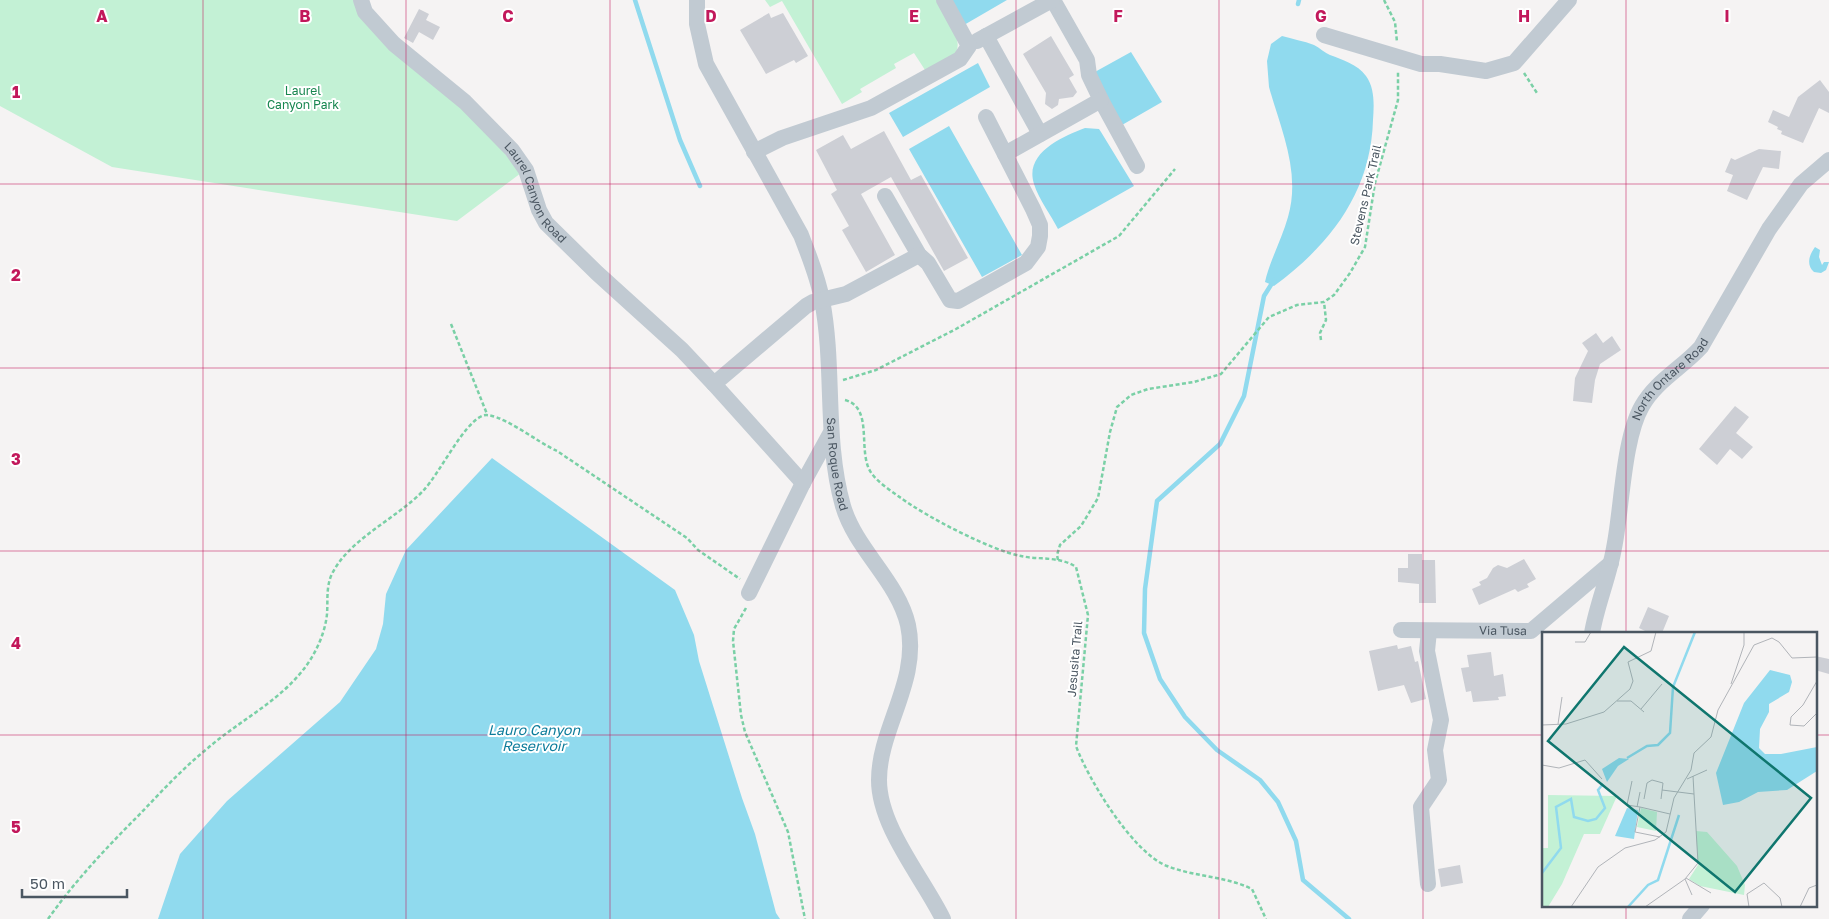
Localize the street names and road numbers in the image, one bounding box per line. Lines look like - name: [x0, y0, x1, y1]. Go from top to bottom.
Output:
- street label: Laurel Canyon Road: [501, 139, 570, 246]
- street label: Stevens Park Trail: [1347, 143, 1384, 247]
- street label: North Ontare Road: [1628, 335, 1712, 423]
- street label: San Roque Road: [824, 417, 852, 512]
- street label: Jesusita Trail: [1064, 620, 1085, 698]
- street label: Via Tusa: [1479, 623, 1527, 638]

